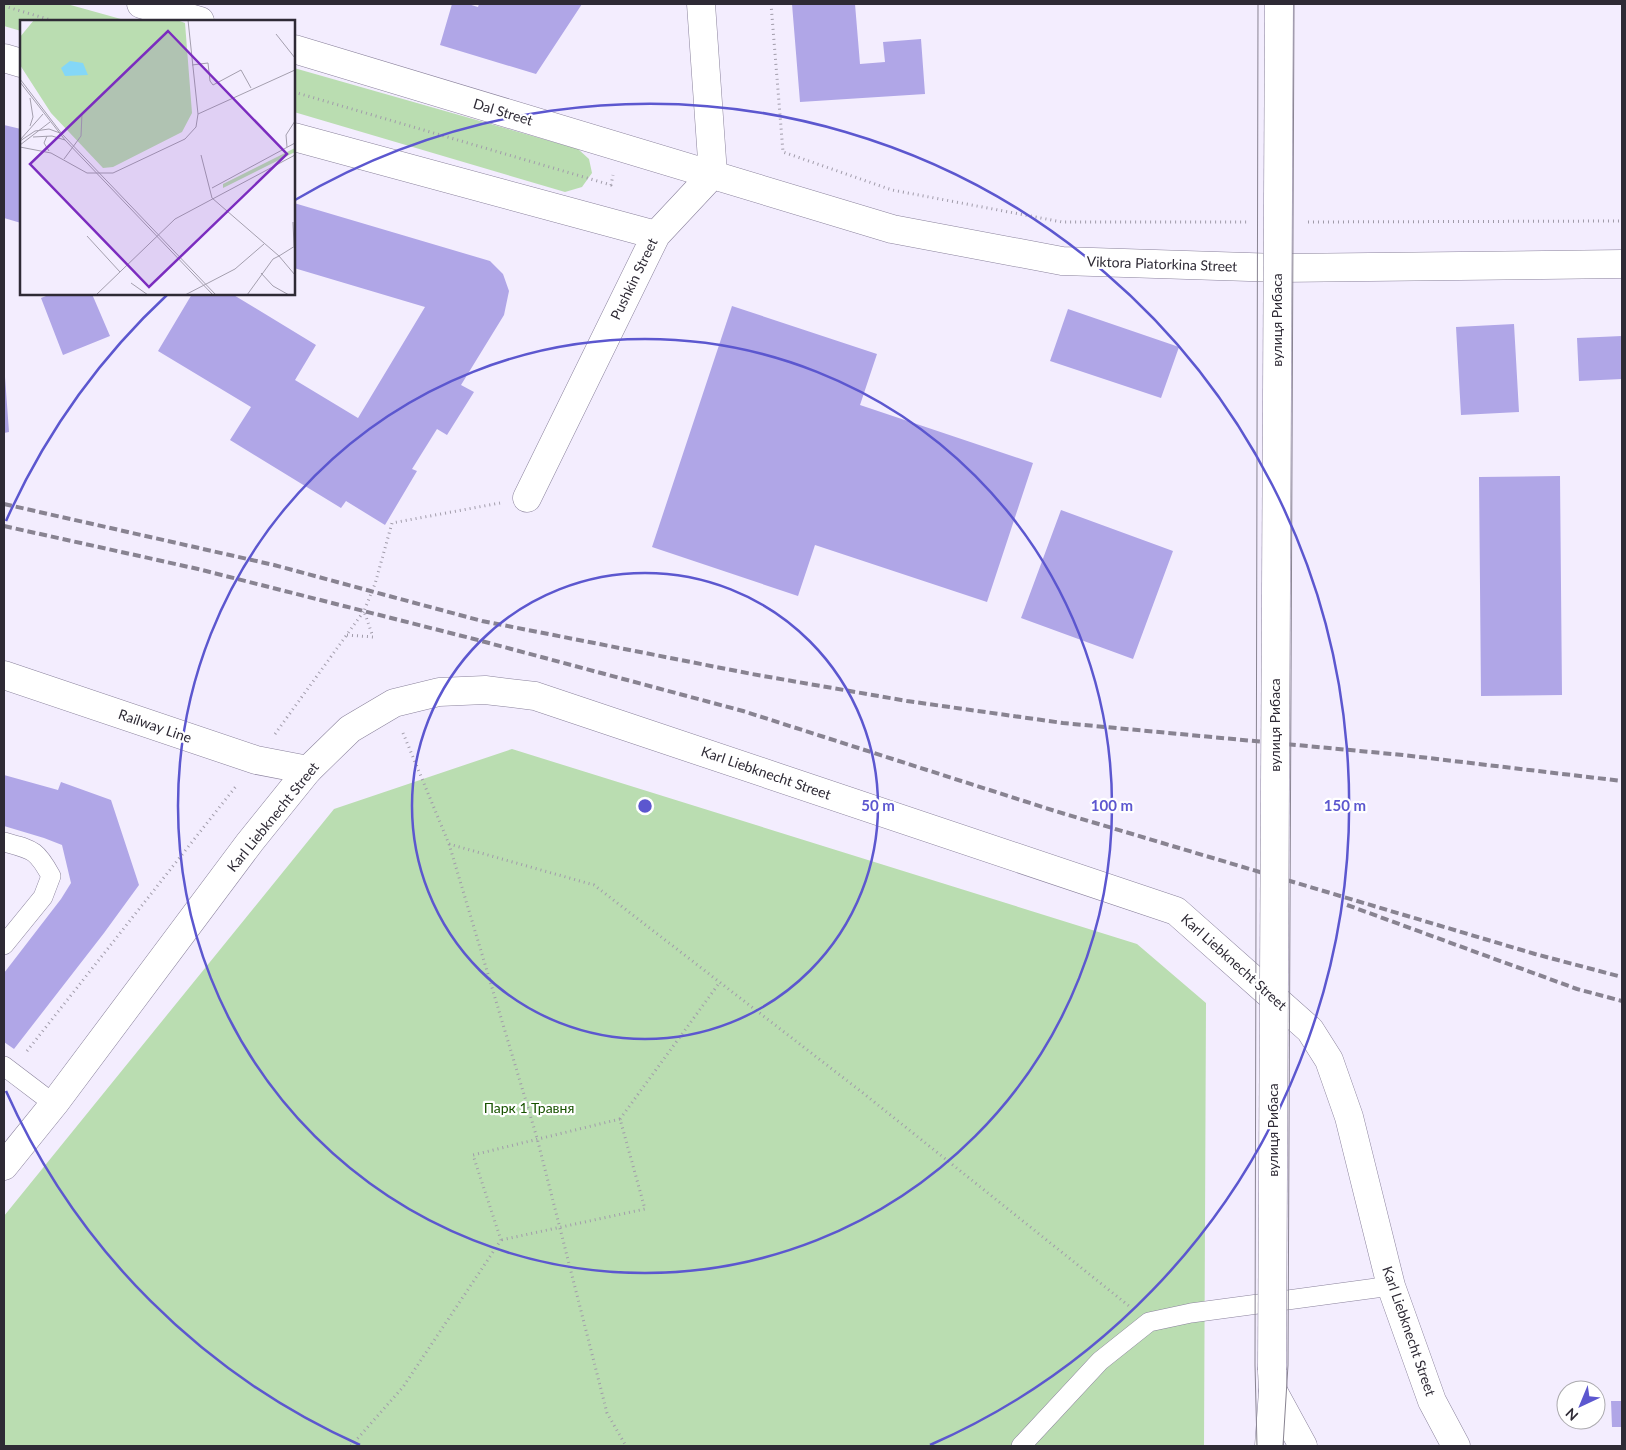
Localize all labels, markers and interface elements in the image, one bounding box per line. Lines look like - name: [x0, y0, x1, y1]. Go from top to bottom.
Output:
- inset map: [20, 20, 295, 295]
- street label: Dal Street: [471, 94, 535, 129]
- street label: Pushkin Street: [606, 235, 661, 322]
- street label: Viktora Piatorkina Street: [1086, 252, 1238, 275]
- street label: вулиця Рибаса: [1268, 273, 1285, 367]
- street label: вулиця Рибаса: [1266, 678, 1283, 772]
- street label: Railway Line: [116, 705, 194, 746]
- street label: Karl Liebknecht Street: [699, 742, 833, 803]
- street label: Karl Liebknecht Street: [223, 758, 322, 875]
- text: 50 m: [861, 796, 895, 814]
- text: 100 m: [1091, 796, 1133, 814]
- text: 150 m: [1324, 796, 1366, 814]
- centre of rings: [636, 797, 654, 815]
- street label: Karl Liebknecht Street: [1178, 910, 1291, 1013]
- street label: вулиця Рибаса: [1264, 1083, 1281, 1177]
- park label: Парк 1 Травня: [484, 1099, 574, 1116]
- street label: Karl Liebknecht Street: [1379, 1264, 1440, 1398]
- north arrow: [1556, 1380, 1606, 1430]
- text: N: [1562, 1405, 1581, 1425]

